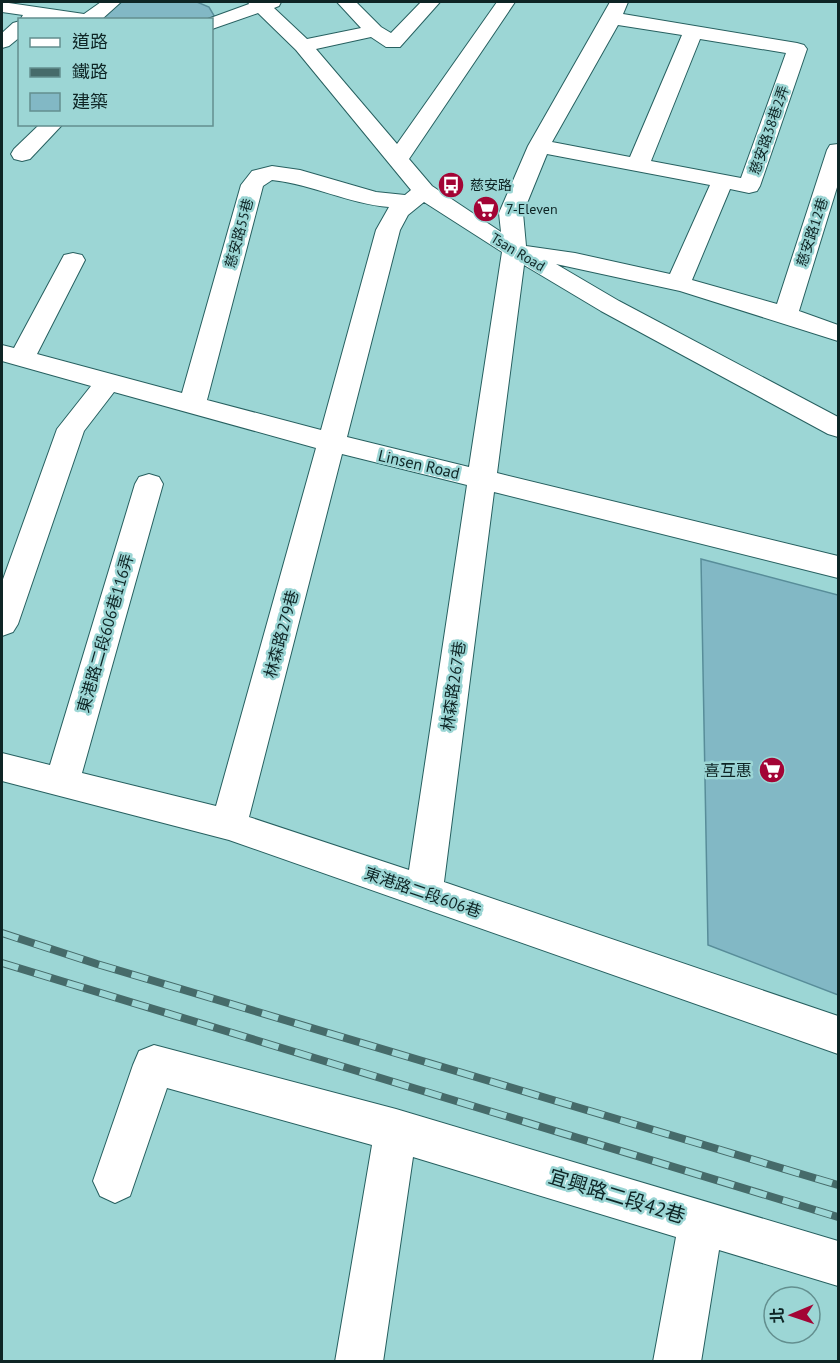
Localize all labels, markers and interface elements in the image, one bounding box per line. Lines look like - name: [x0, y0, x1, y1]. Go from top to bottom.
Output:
- legend: [18, 18, 213, 126]
- text: 道路: [72, 30, 108, 53]
- text: 鐵路: [72, 60, 108, 83]
- street label: 慈安路38巷2弄: [745, 83, 793, 177]
- text: 建築: [72, 90, 108, 113]
- bus stop icon: 慈安路: [436, 170, 466, 200]
- place label: 慈安路: [470, 176, 512, 194]
- supermarket icon: 7-Eleven: [471, 194, 501, 224]
- street label: 慈安路12巷: [792, 195, 832, 269]
- street label: 慈安路55巷: [221, 196, 257, 270]
- place label: 7-Eleven: [506, 200, 558, 218]
- street label: Tsan Road: [488, 229, 548, 275]
- street label: Linsen Road: [376, 445, 462, 483]
- street label: 東港路二段606巷116弄: [73, 551, 137, 715]
- street label: 林森路279巷: [260, 588, 302, 680]
- street label: 林森路267巷: [437, 640, 469, 732]
- supermarket icon: 喜互惠: [757, 755, 787, 785]
- place label: 喜互惠: [704, 760, 752, 780]
- street label: 東港路二段606巷: [362, 863, 484, 921]
- street label: 宜興路二段42巷: [545, 1163, 689, 1229]
- north arrow: [762, 1285, 822, 1345]
- text: 北: [767, 1307, 787, 1324]

